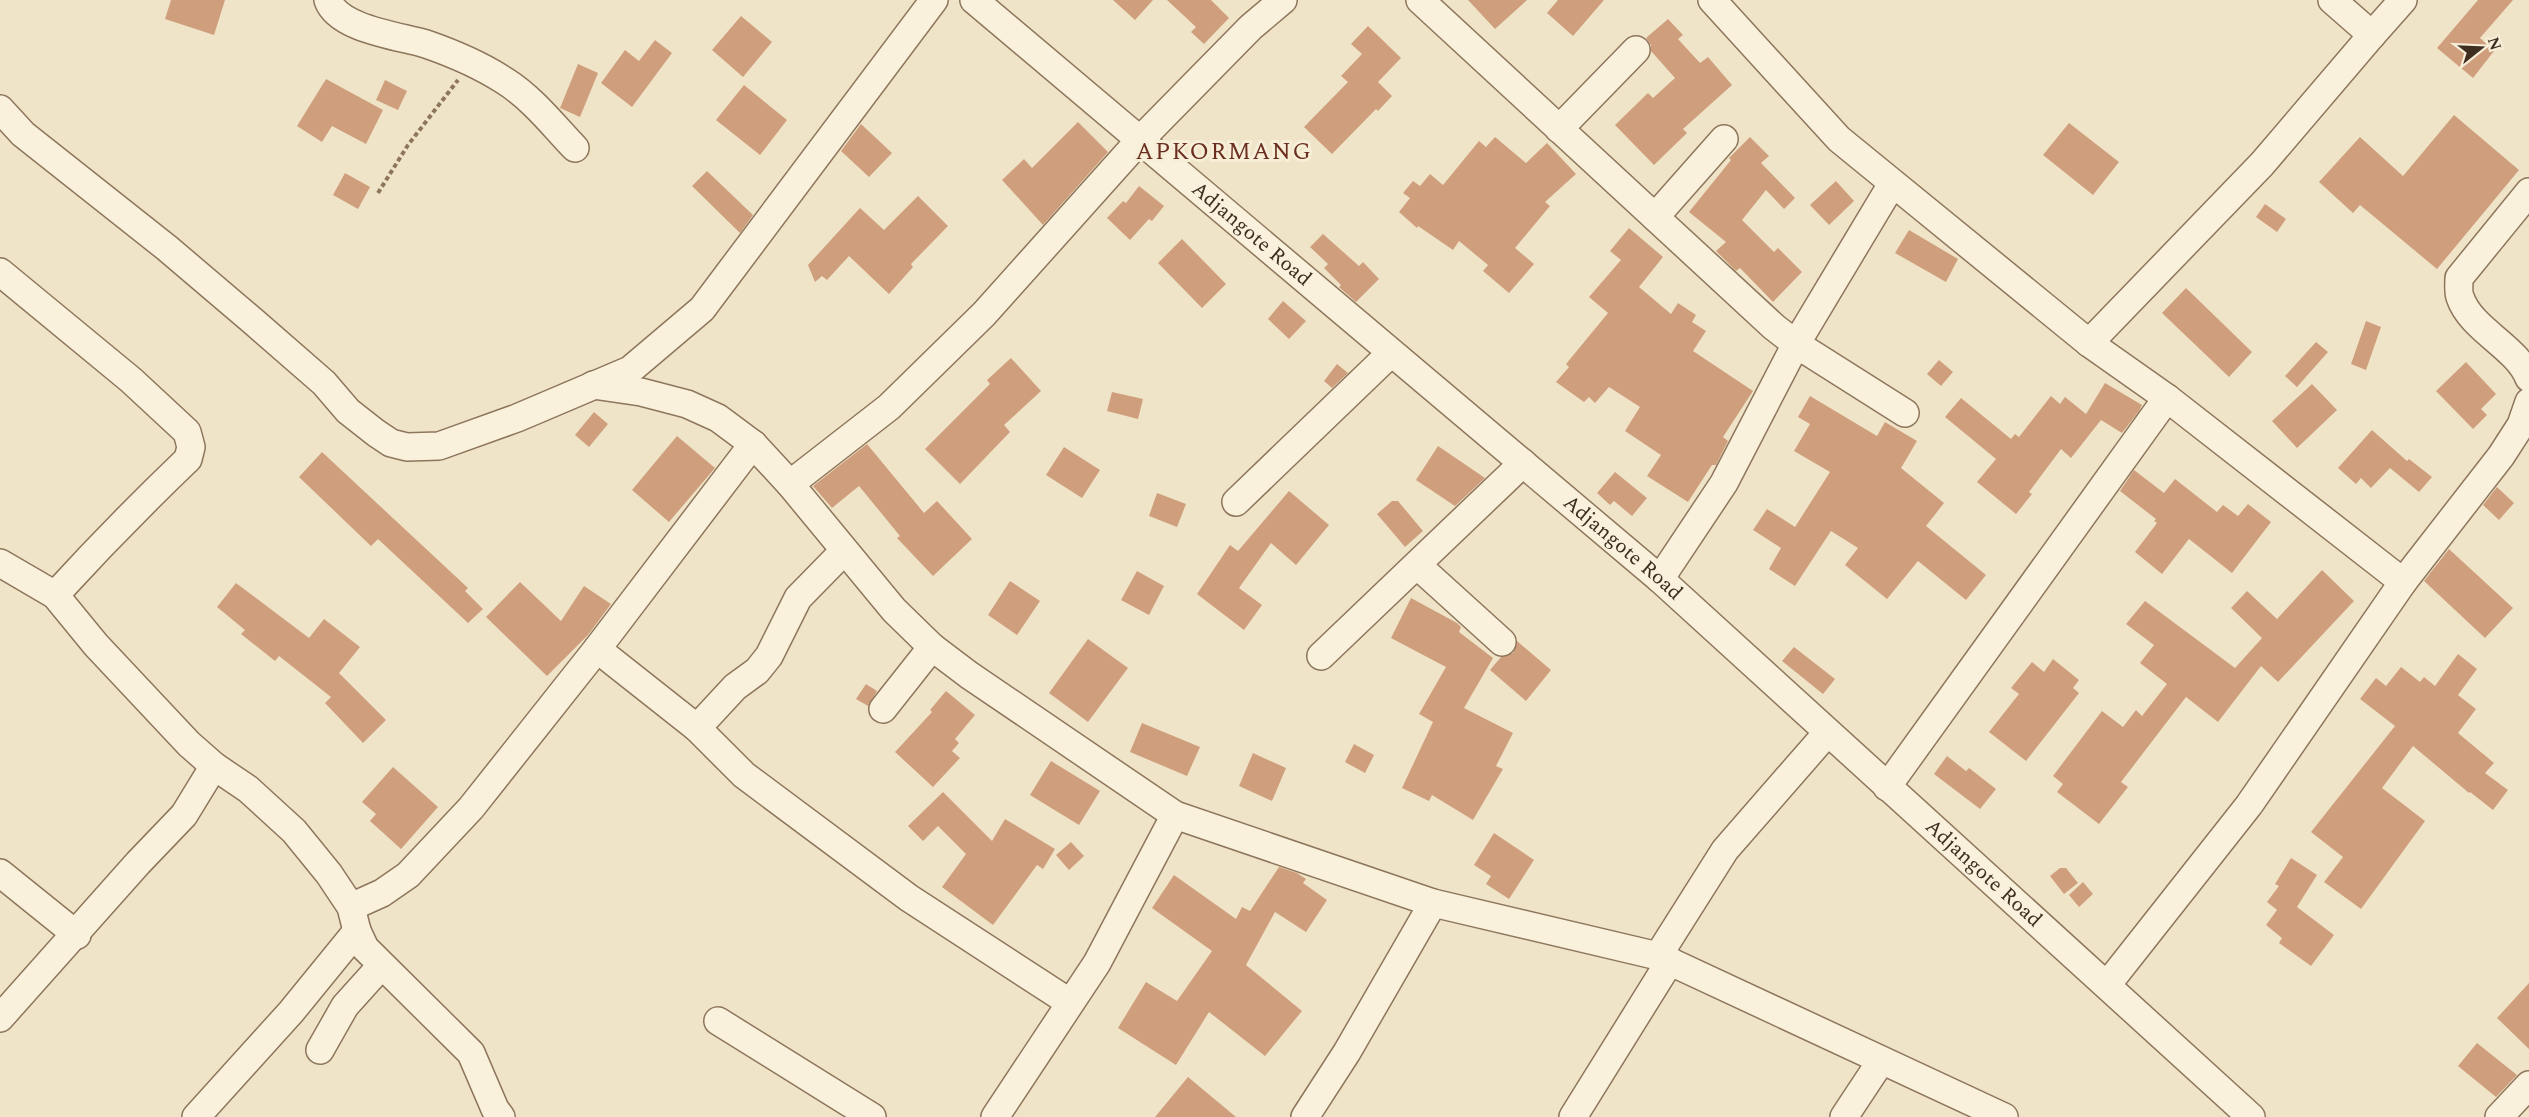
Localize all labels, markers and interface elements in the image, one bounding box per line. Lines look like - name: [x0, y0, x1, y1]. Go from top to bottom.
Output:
- north arrow: [2451, 18, 2511, 78]
- text: N: [2481, 34, 2508, 54]
- district label: APKORMANG: [1136, 134, 1312, 170]
- street label: Adjangote Road: [1184, 174, 1319, 294]
- street label: Adjangote Road: [1556, 487, 1690, 608]
- street label: Adjangote Road: [1918, 811, 2049, 935]

